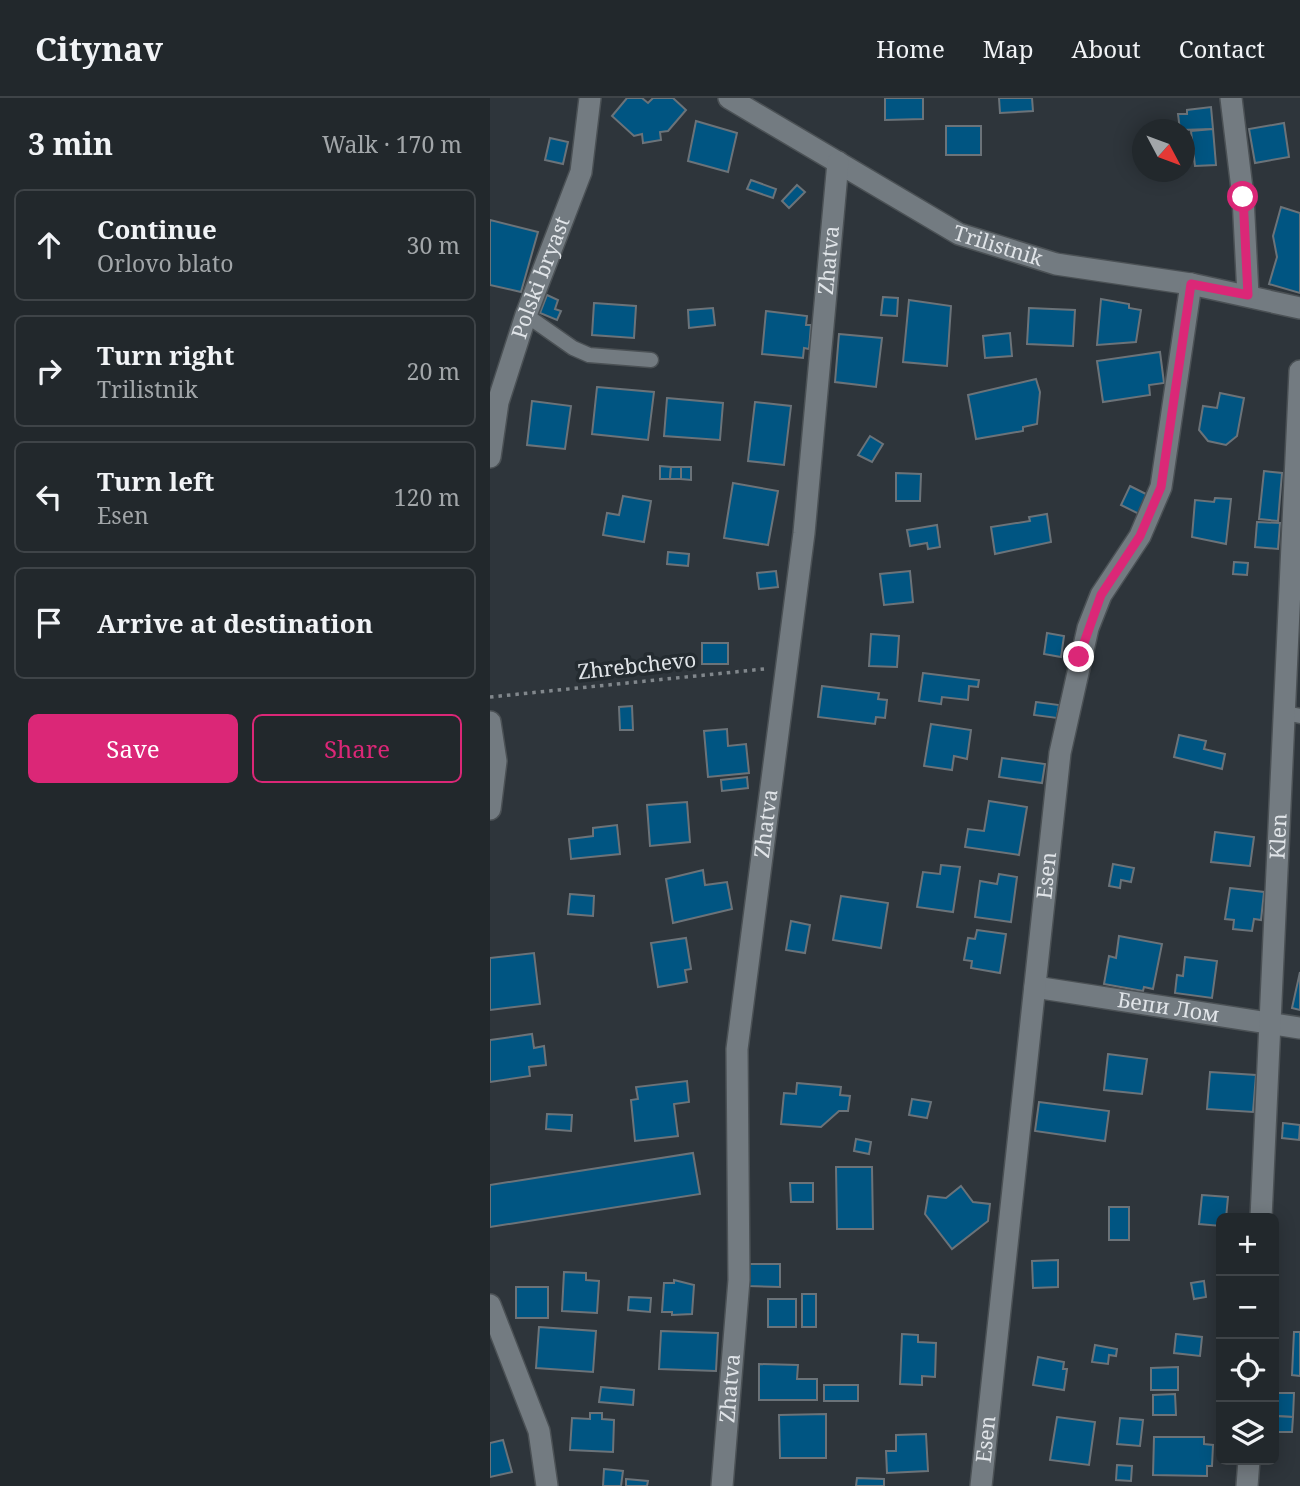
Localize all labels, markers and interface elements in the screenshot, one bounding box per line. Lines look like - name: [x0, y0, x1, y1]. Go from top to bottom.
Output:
- text: Citynav: [35, 26, 163, 71]
- text: Home: [876, 32, 945, 65]
- text: Map: [983, 32, 1034, 65]
- text: About: [1072, 32, 1141, 65]
- text: Contact: [1179, 32, 1265, 65]
- north arrow: [1132, 119, 1195, 182]
- text: 3 min: [28, 123, 113, 164]
- text: Walk · 170 m: [322, 128, 462, 160]
- route start: [1227, 181, 1258, 212]
- text: Continue: [97, 211, 217, 247]
- street label: Polski bryast: [504, 212, 576, 342]
- street label: Trilistnik: [950, 218, 1047, 272]
- street label: Zhatva: [811, 224, 845, 296]
- icon: ahead: [30, 226, 68, 264]
- text: 30 m: [407, 229, 460, 261]
- text: Orlovo blato: [97, 247, 233, 279]
- text: Turn right: [97, 337, 234, 373]
- icon: right: [30, 352, 68, 390]
- text: 20 m: [407, 355, 460, 387]
- text: Trilistnik: [97, 373, 198, 405]
- text: Turn left: [97, 463, 214, 499]
- icon: left: [30, 478, 68, 516]
- text: 120 m: [394, 481, 460, 513]
- text: Esen: [97, 499, 149, 531]
- icon: arrive: [30, 604, 68, 642]
- text: Arrive at destination: [97, 605, 373, 641]
- route end: [1063, 641, 1094, 672]
- street label: Zhrebchevo: [576, 645, 698, 685]
- button: Save: [28, 714, 238, 783]
- button: Share: [252, 714, 462, 783]
- street label: Zhatva: [747, 787, 784, 859]
- street label: Klen: [1263, 813, 1293, 860]
- street label: Esen: [1029, 850, 1062, 900]
- street label: Бепи Лом: [1116, 985, 1222, 1028]
- map controls: [1216, 1213, 1279, 1465]
- button: +: [1216, 1213, 1279, 1276]
- button: −: [1216, 1276, 1279, 1339]
- button: locate: [1216, 1339, 1279, 1402]
- street label: Zhatva: [712, 1353, 746, 1424]
- button: layers: [1216, 1402, 1279, 1465]
- street label: Esen: [969, 1414, 1001, 1464]

